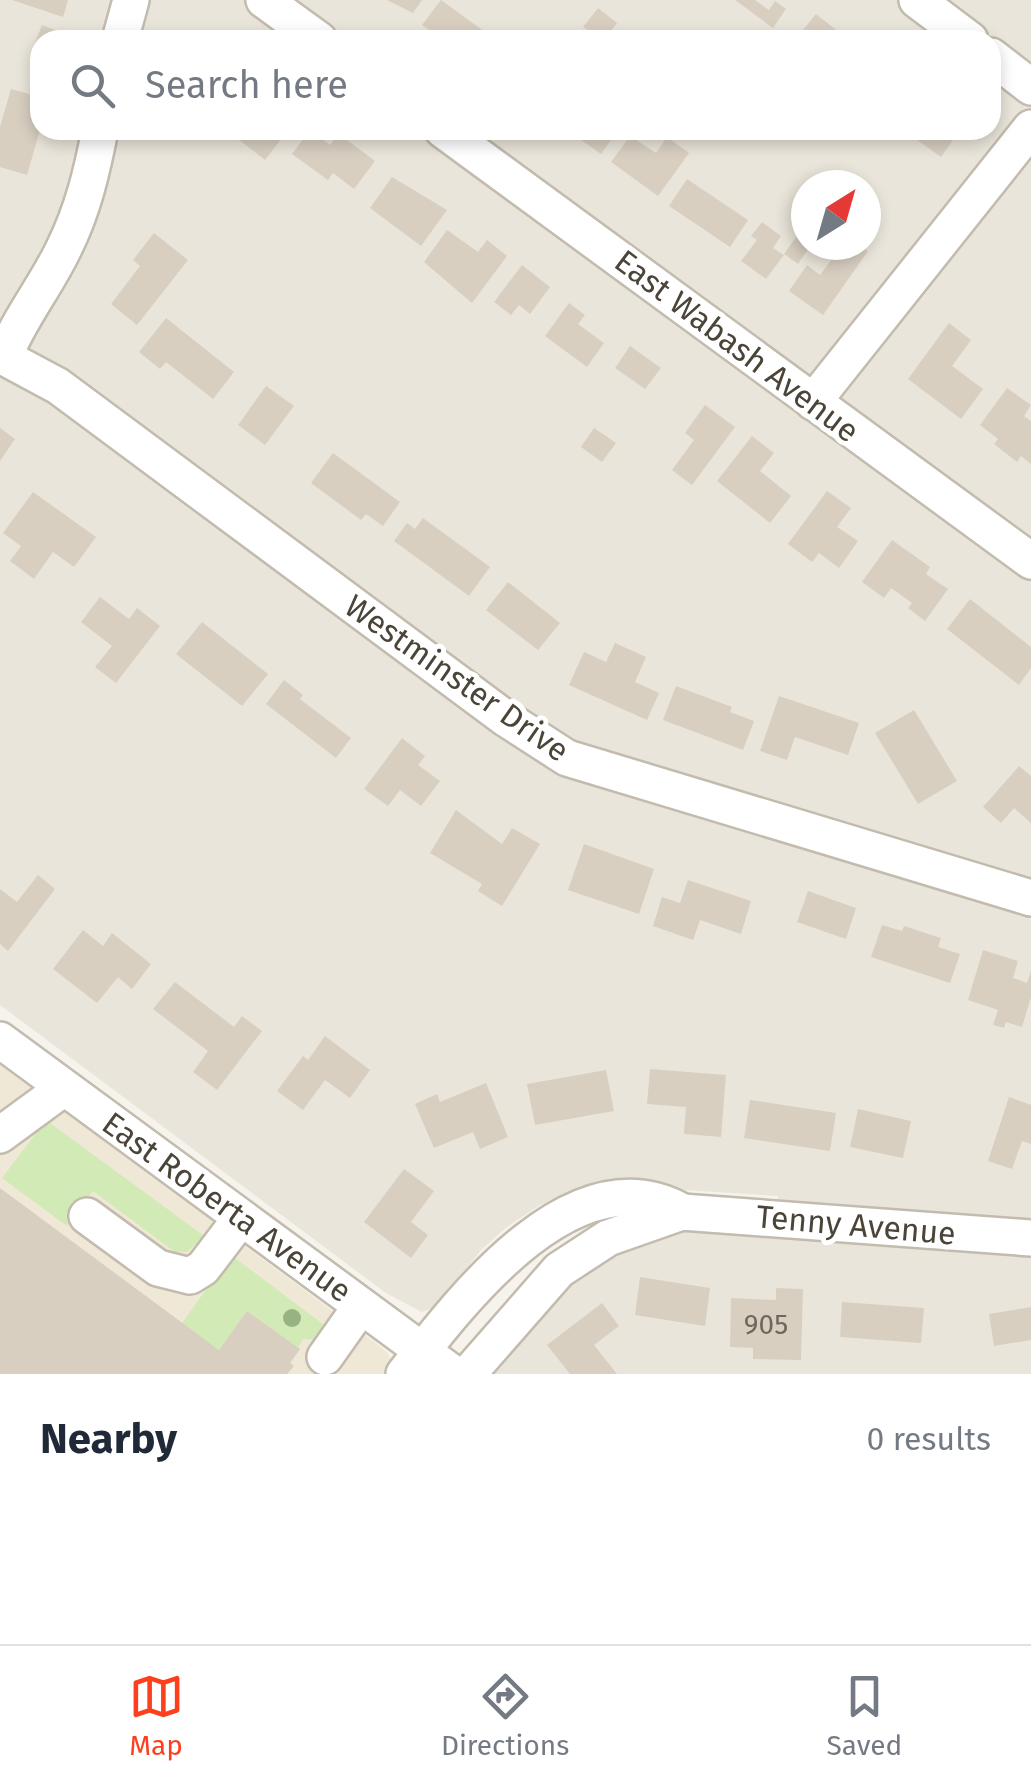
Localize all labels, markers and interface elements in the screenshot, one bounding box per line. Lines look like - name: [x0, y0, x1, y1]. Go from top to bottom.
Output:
- search box: [30, 30, 1001, 140]
- icon: search: [65, 58, 120, 113]
- text: Search here: [145, 62, 348, 108]
- north arrow: [791, 170, 881, 260]
- street label: East Wabash Avenue: [607, 242, 867, 450]
- street label: Westminster Drive: [338, 587, 576, 769]
- street label: East Roberta Avenue: [95, 1104, 359, 1310]
- street label: Tenny Avenue: [755, 1197, 957, 1253]
- house number: 905: [744, 1308, 788, 1341]
- text: Nearby: [40, 1414, 177, 1464]
- text: 0 results: [866, 1420, 991, 1458]
- tab: Map: [129, 1669, 184, 1762]
- tab: Directions: [441, 1669, 569, 1762]
- tab: Saved: [827, 1669, 902, 1762]

